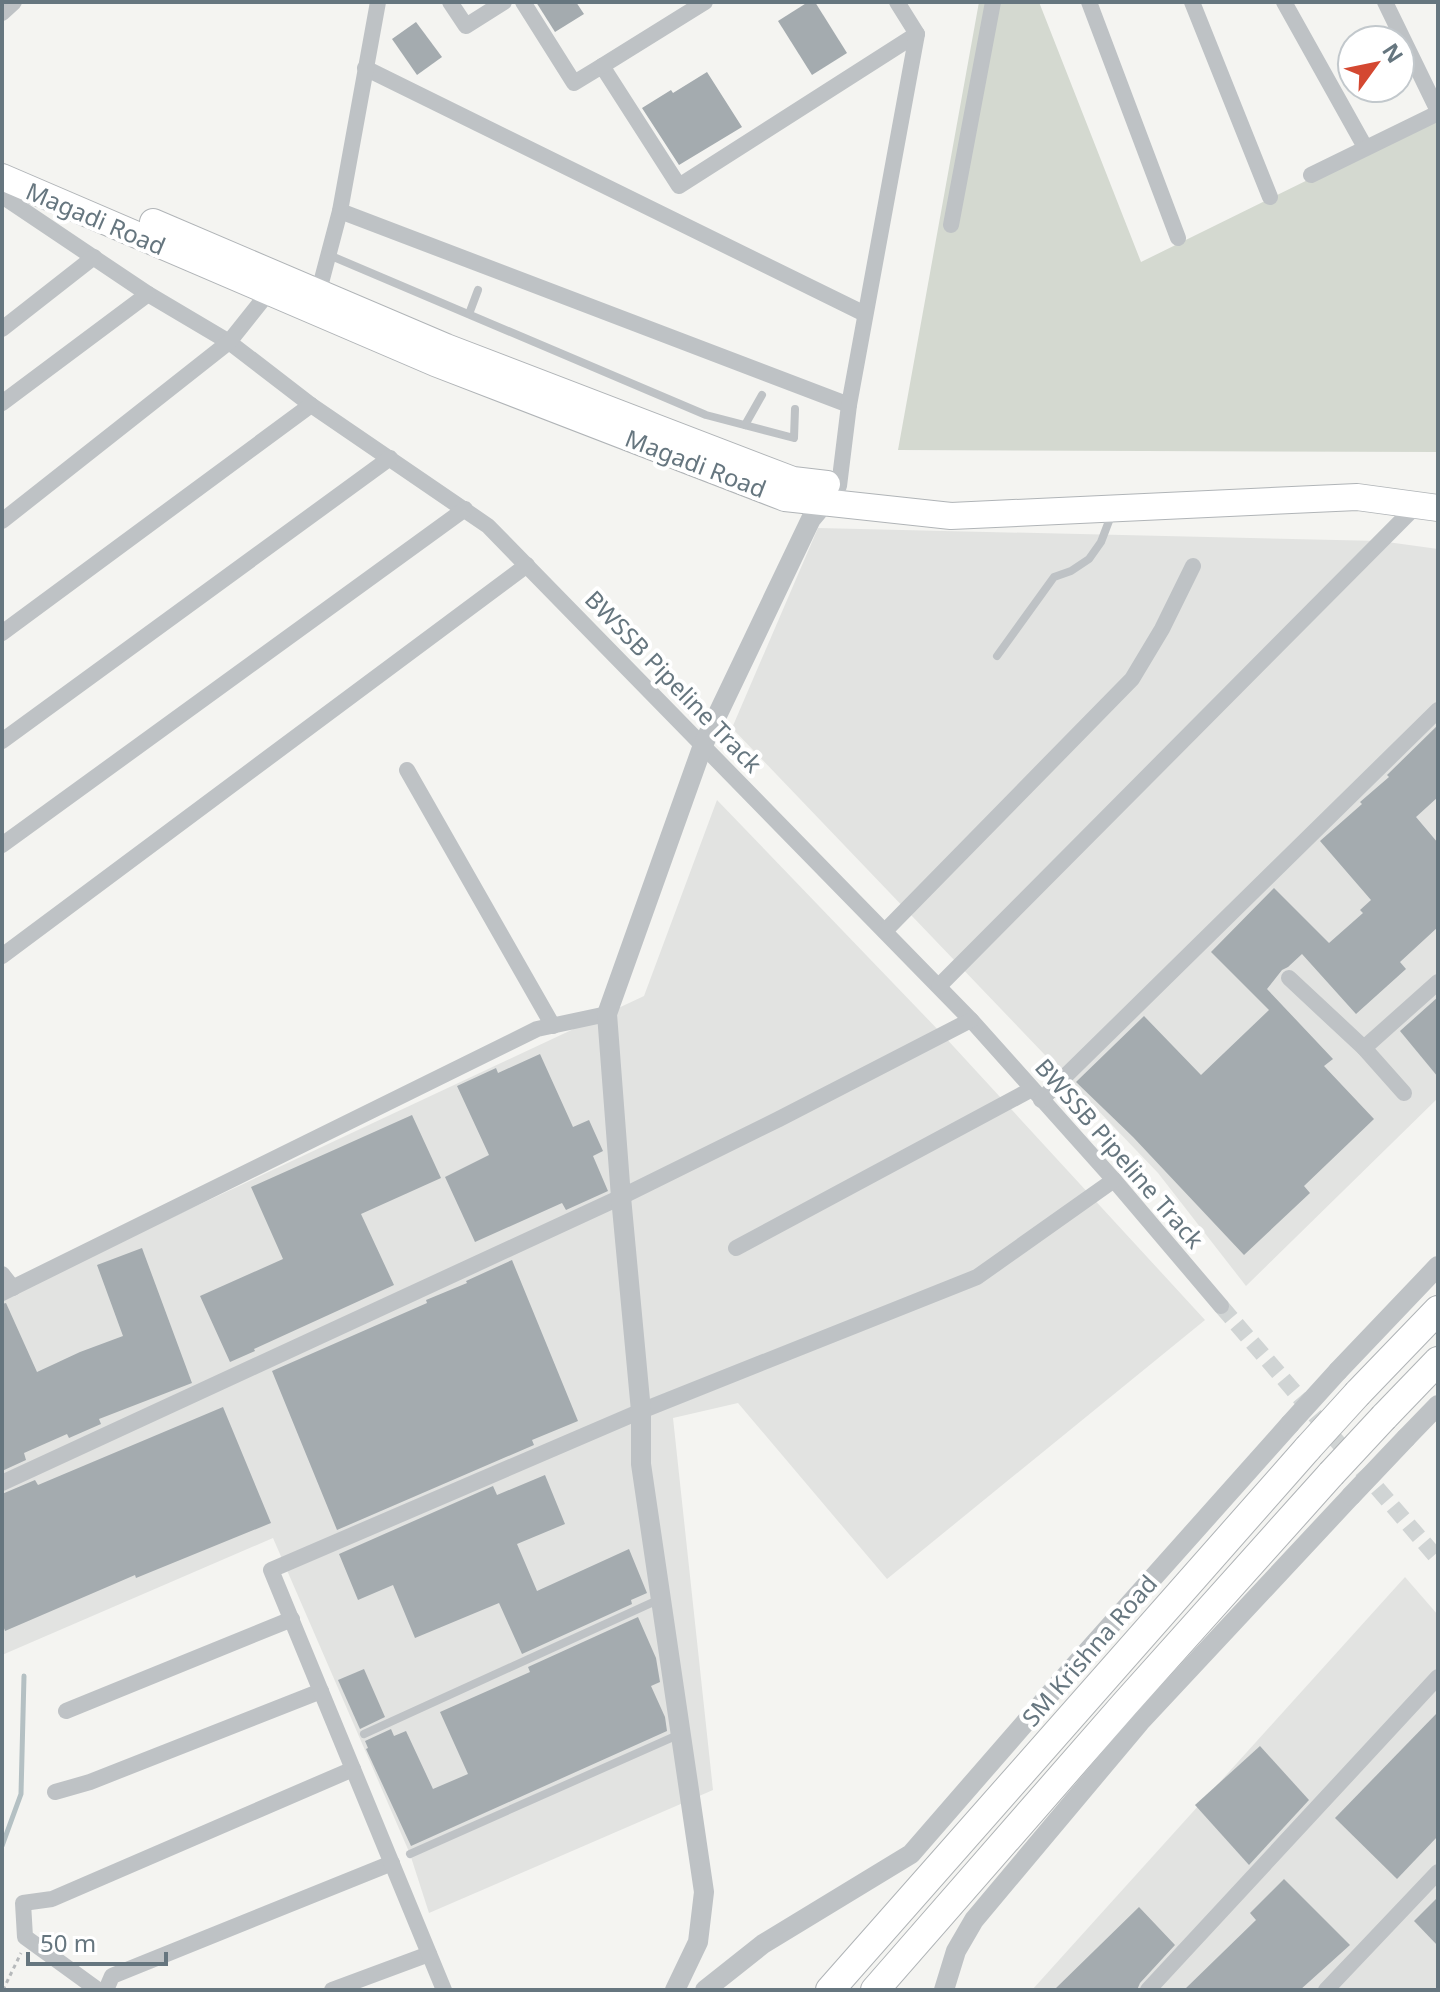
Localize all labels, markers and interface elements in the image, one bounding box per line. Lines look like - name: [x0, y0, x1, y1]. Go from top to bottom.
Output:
- north arrow: [1336, 24, 1416, 104]
- text: N: [1376, 37, 1411, 68]
- street label: Magadi Road: [21, 174, 171, 262]
- street label: Magadi Road: [621, 421, 771, 505]
- street label: BWSSB Pipeline Track: [578, 583, 770, 779]
- street label: BWSSB Pipeline Track: [1028, 1051, 1212, 1255]
- street label: SM Krishna Road: [1014, 1567, 1164, 1733]
- scale bar: [28, 1916, 166, 1966]
- text: 50 m: [40, 1926, 96, 1959]

